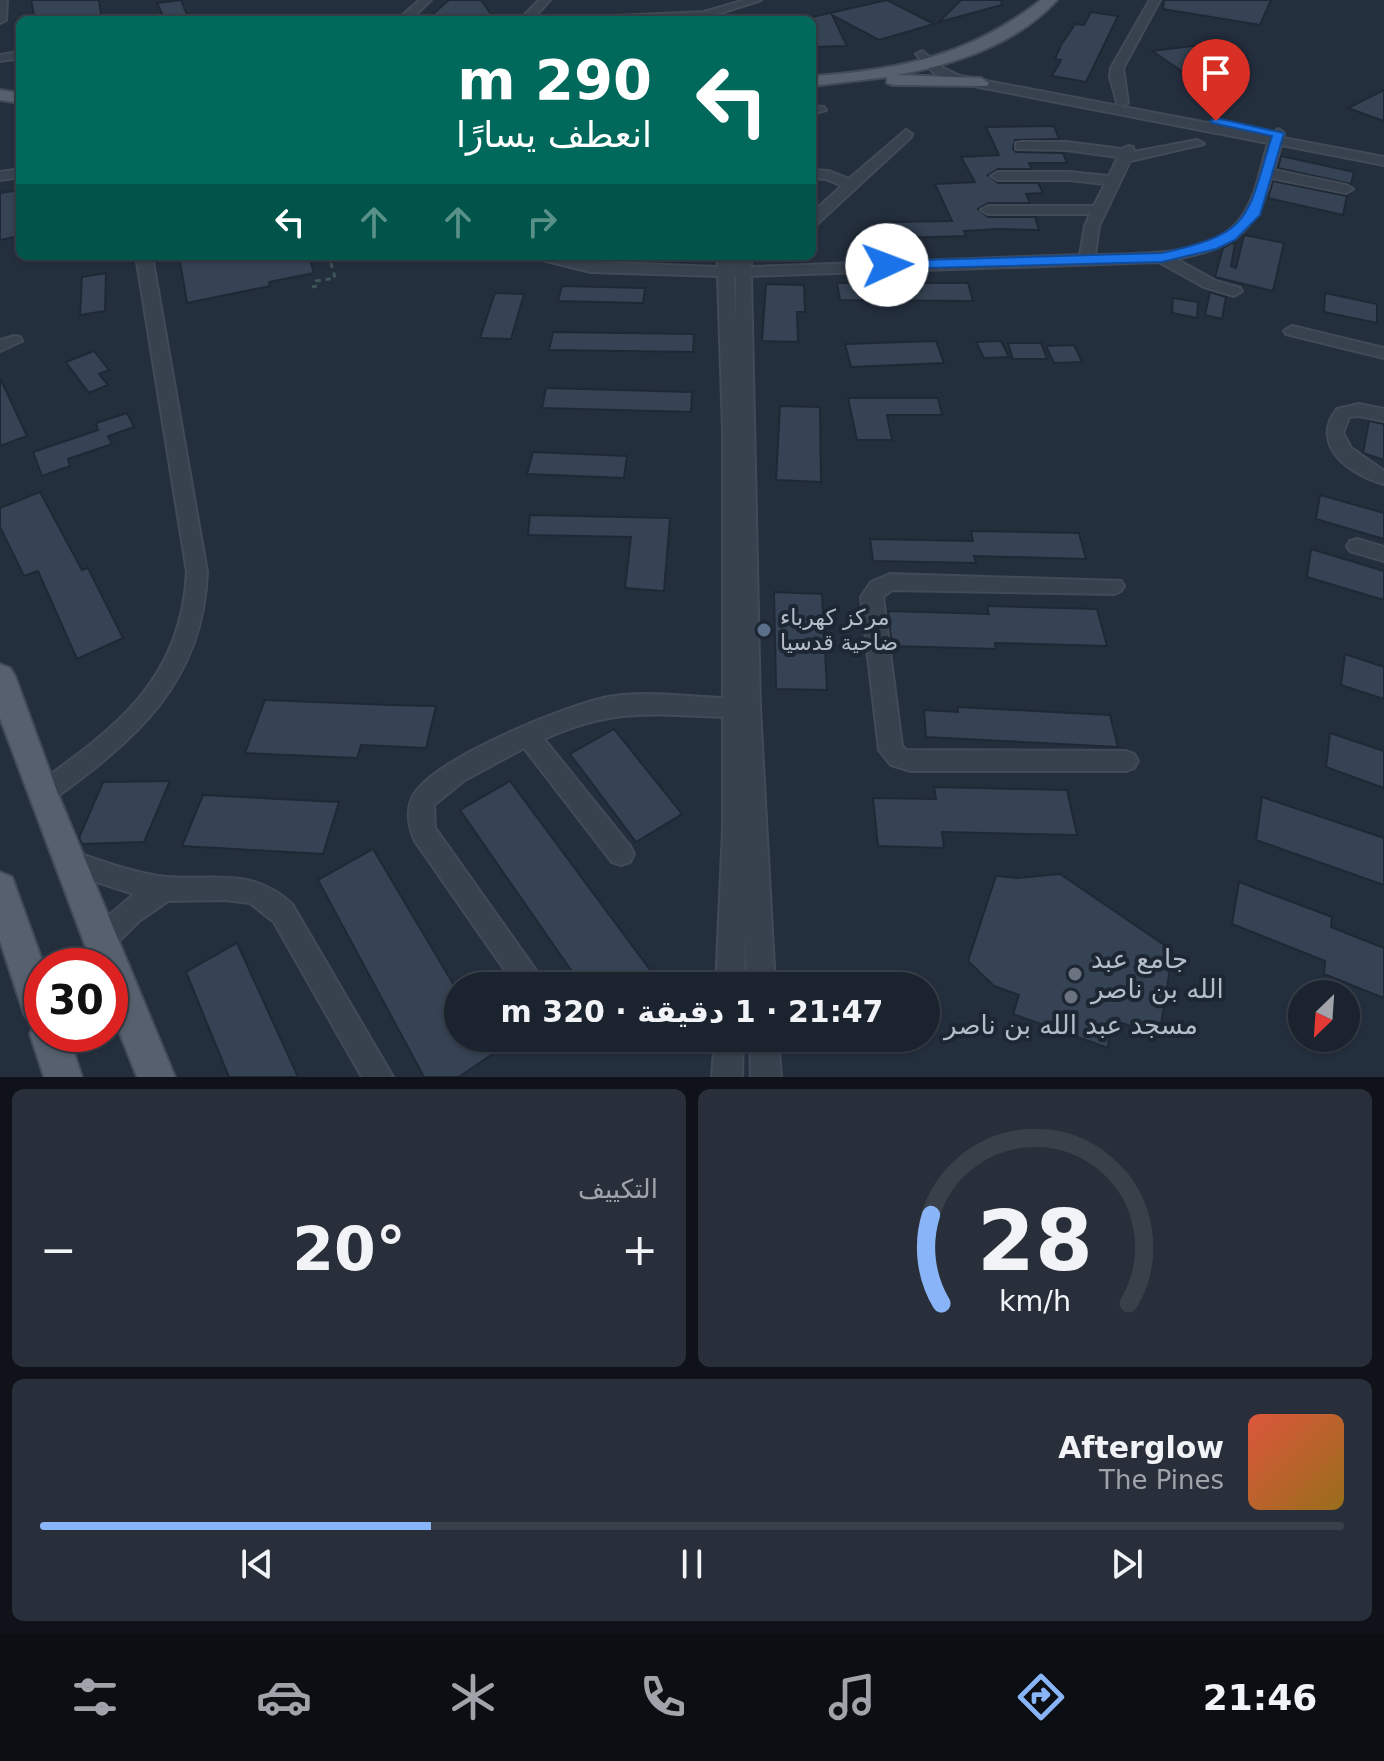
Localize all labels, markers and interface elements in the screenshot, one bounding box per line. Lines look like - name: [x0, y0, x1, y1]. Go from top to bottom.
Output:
- pin: [1182, 39, 1250, 121]
- text: 290 m: [457, 47, 652, 112]
- icon: left: [680, 48, 784, 152]
- icon: arrive: [1194, 51, 1238, 95]
- text: انعطف يسارًا: [456, 114, 652, 155]
- icon: left: [268, 200, 312, 244]
- icon: ahead: [352, 200, 396, 244]
- icon: ahead: [436, 200, 480, 244]
- icon: right: [520, 200, 564, 244]
- position arrow: [845, 223, 929, 307]
- place label: مركز كهرباء ضاحية قدسيا: [780, 605, 898, 655]
- marker: مركز كهرباء ضاحية قدسيا: [755, 621, 773, 639]
- place label: جامع عبد الله بن ناصر: [1089, 944, 1224, 1005]
- speed limit sign: 30: [24, 948, 128, 1052]
- marker: جامع عبد الله بن ناصر: [1066, 965, 1084, 983]
- north arrow: [1288, 980, 1360, 1052]
- map controls: [1288, 980, 1360, 1052]
- marker: مسجد عبد الله بن ناصر: [1062, 988, 1080, 1006]
- text: 21:47 · 1 دقيقة · 320 m: [501, 994, 883, 1029]
- place label: مسجد عبد الله بن ناصر: [942, 1010, 1198, 1041]
- text: التكييف: [578, 1174, 658, 1204]
- text: 28: [977, 1193, 1093, 1290]
- text: 20°: [292, 1214, 406, 1284]
- text: −: [40, 1224, 77, 1275]
- text: +: [621, 1224, 658, 1275]
- text: km/h: [999, 1284, 1071, 1318]
- text: Afterglow: [1058, 1430, 1224, 1465]
- text: The Pines: [1099, 1465, 1224, 1495]
- icon: previous: [235, 1542, 279, 1586]
- icon: pause: [670, 1542, 714, 1586]
- icon: next: [1105, 1542, 1149, 1586]
- icon: filters: [67, 1669, 123, 1725]
- icon: car: [256, 1669, 312, 1725]
- icon: climate: [445, 1669, 501, 1725]
- icon: phone: [635, 1669, 691, 1725]
- icon: music: [824, 1669, 880, 1725]
- icon: directions: [1013, 1669, 1069, 1725]
- text: 21:46: [1203, 1677, 1317, 1718]

